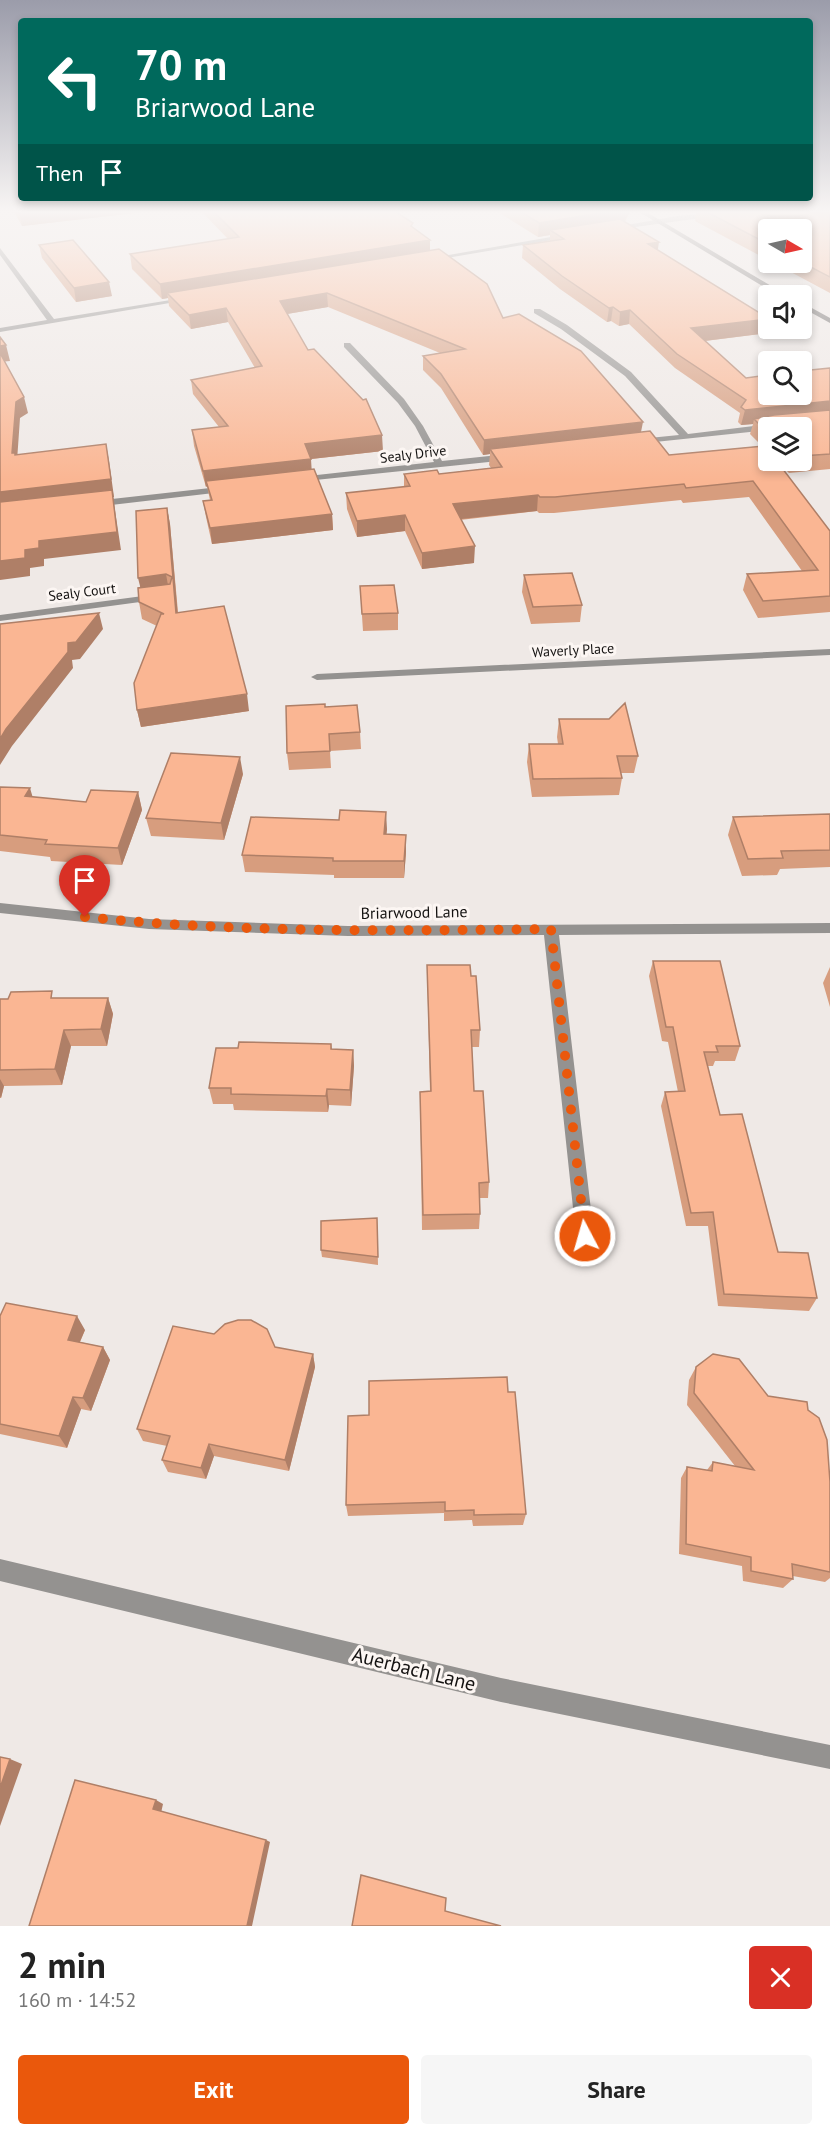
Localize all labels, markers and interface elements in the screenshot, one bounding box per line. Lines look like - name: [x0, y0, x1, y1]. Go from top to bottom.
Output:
- text: 70 m: [135, 37, 227, 92]
- icon: left: [36, 42, 114, 120]
- text: Briarwood Lane: [135, 90, 315, 124]
- icon: arrive: [95, 156, 128, 189]
- text: Then: [36, 159, 83, 187]
- north arrow: [758, 219, 812, 273]
- map controls: [758, 219, 812, 471]
- button: sound: [758, 285, 812, 339]
- button: search: [758, 351, 812, 405]
- button: layers: [758, 417, 812, 471]
- street label: Sealy Drive: [379, 441, 447, 467]
- street label: Sealy Court: [47, 579, 117, 605]
- street label: Waverly Place: [531, 639, 615, 661]
- pin: [59, 855, 110, 917]
- icon: arrive: [68, 864, 101, 897]
- street label: Briarwood Lane: [360, 901, 468, 923]
- position arrow: [553, 1204, 617, 1268]
- street label: Auerbach Lane: [350, 1641, 478, 1697]
- text: 2 min: [18, 1941, 106, 1988]
- button: close: [749, 1946, 812, 2009]
- text: 160 m · 14:52: [18, 1987, 136, 2013]
- button: Exit: [18, 2055, 409, 2124]
- button: Share: [421, 2055, 812, 2124]

